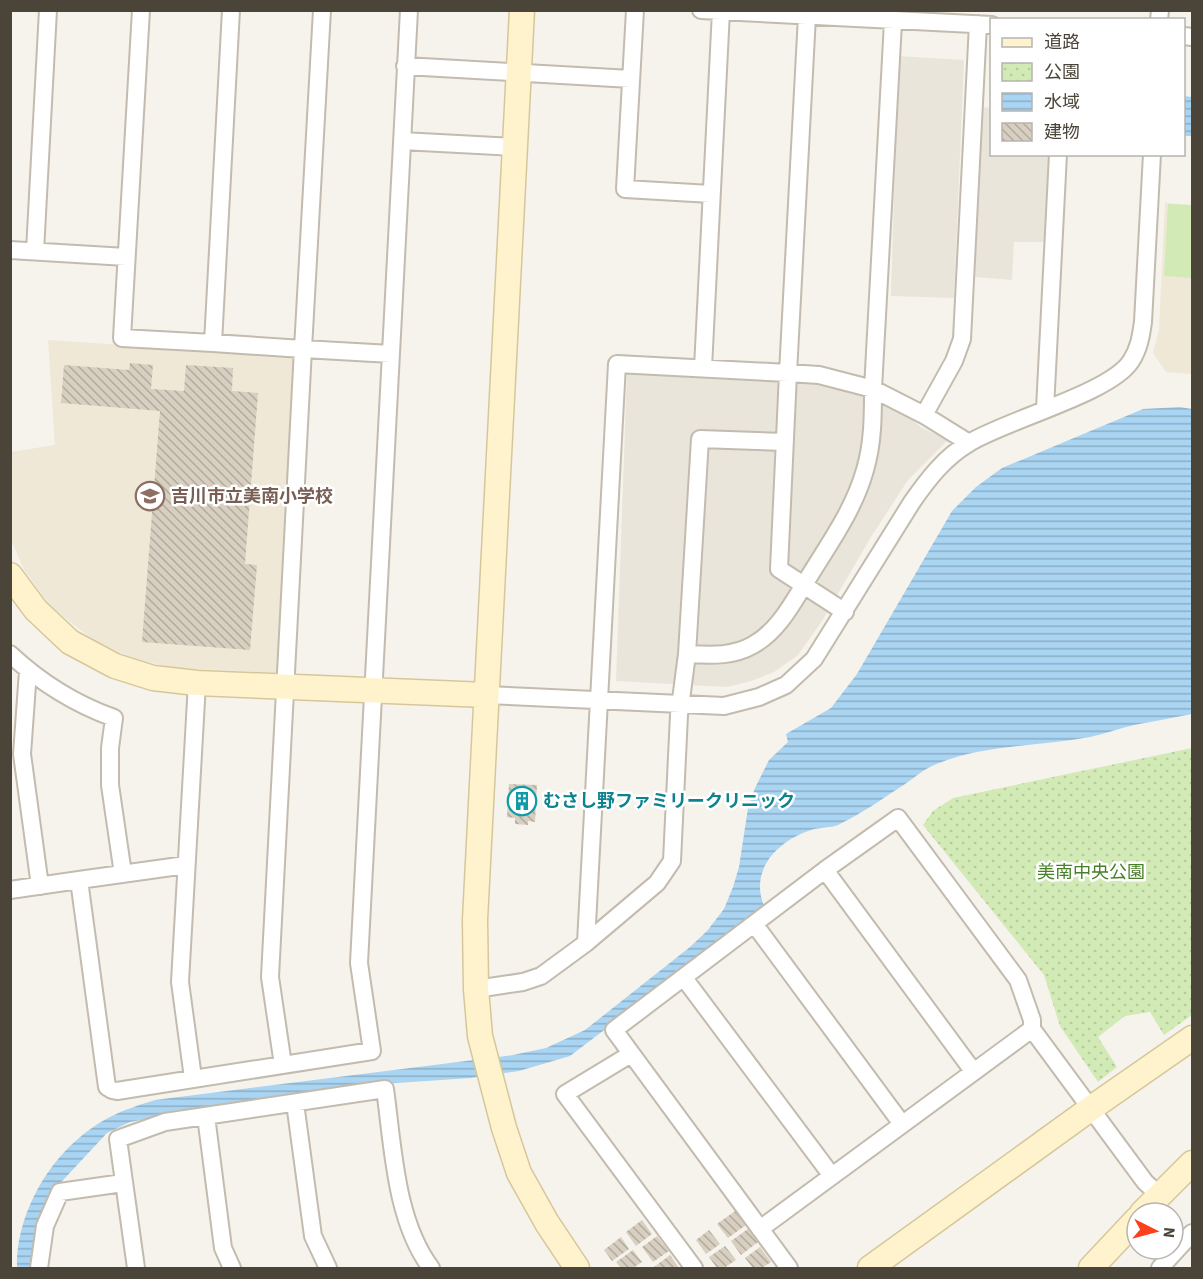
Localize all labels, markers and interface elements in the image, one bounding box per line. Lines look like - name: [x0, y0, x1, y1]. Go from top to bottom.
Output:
- legend: [990, 18, 1185, 156]
- text: 道路: [1044, 30, 1080, 55]
- text: 公園: [1044, 60, 1080, 85]
- text: 水域: [1044, 90, 1080, 115]
- text: 建物: [1044, 120, 1080, 145]
- school or university icon: 吉川市立美南小学校: [134, 480, 166, 512]
- place label: 吉川市立美南小学校: [171, 484, 333, 509]
- building icon: むさし野ファミリークリニック: [506, 785, 538, 817]
- place label: むさし野ファミリークリニック: [543, 789, 795, 814]
- park label: 美南中央公園: [1037, 860, 1145, 885]
- north arrow: [1125, 1201, 1185, 1261]
- text: N: [1157, 1226, 1180, 1239]

